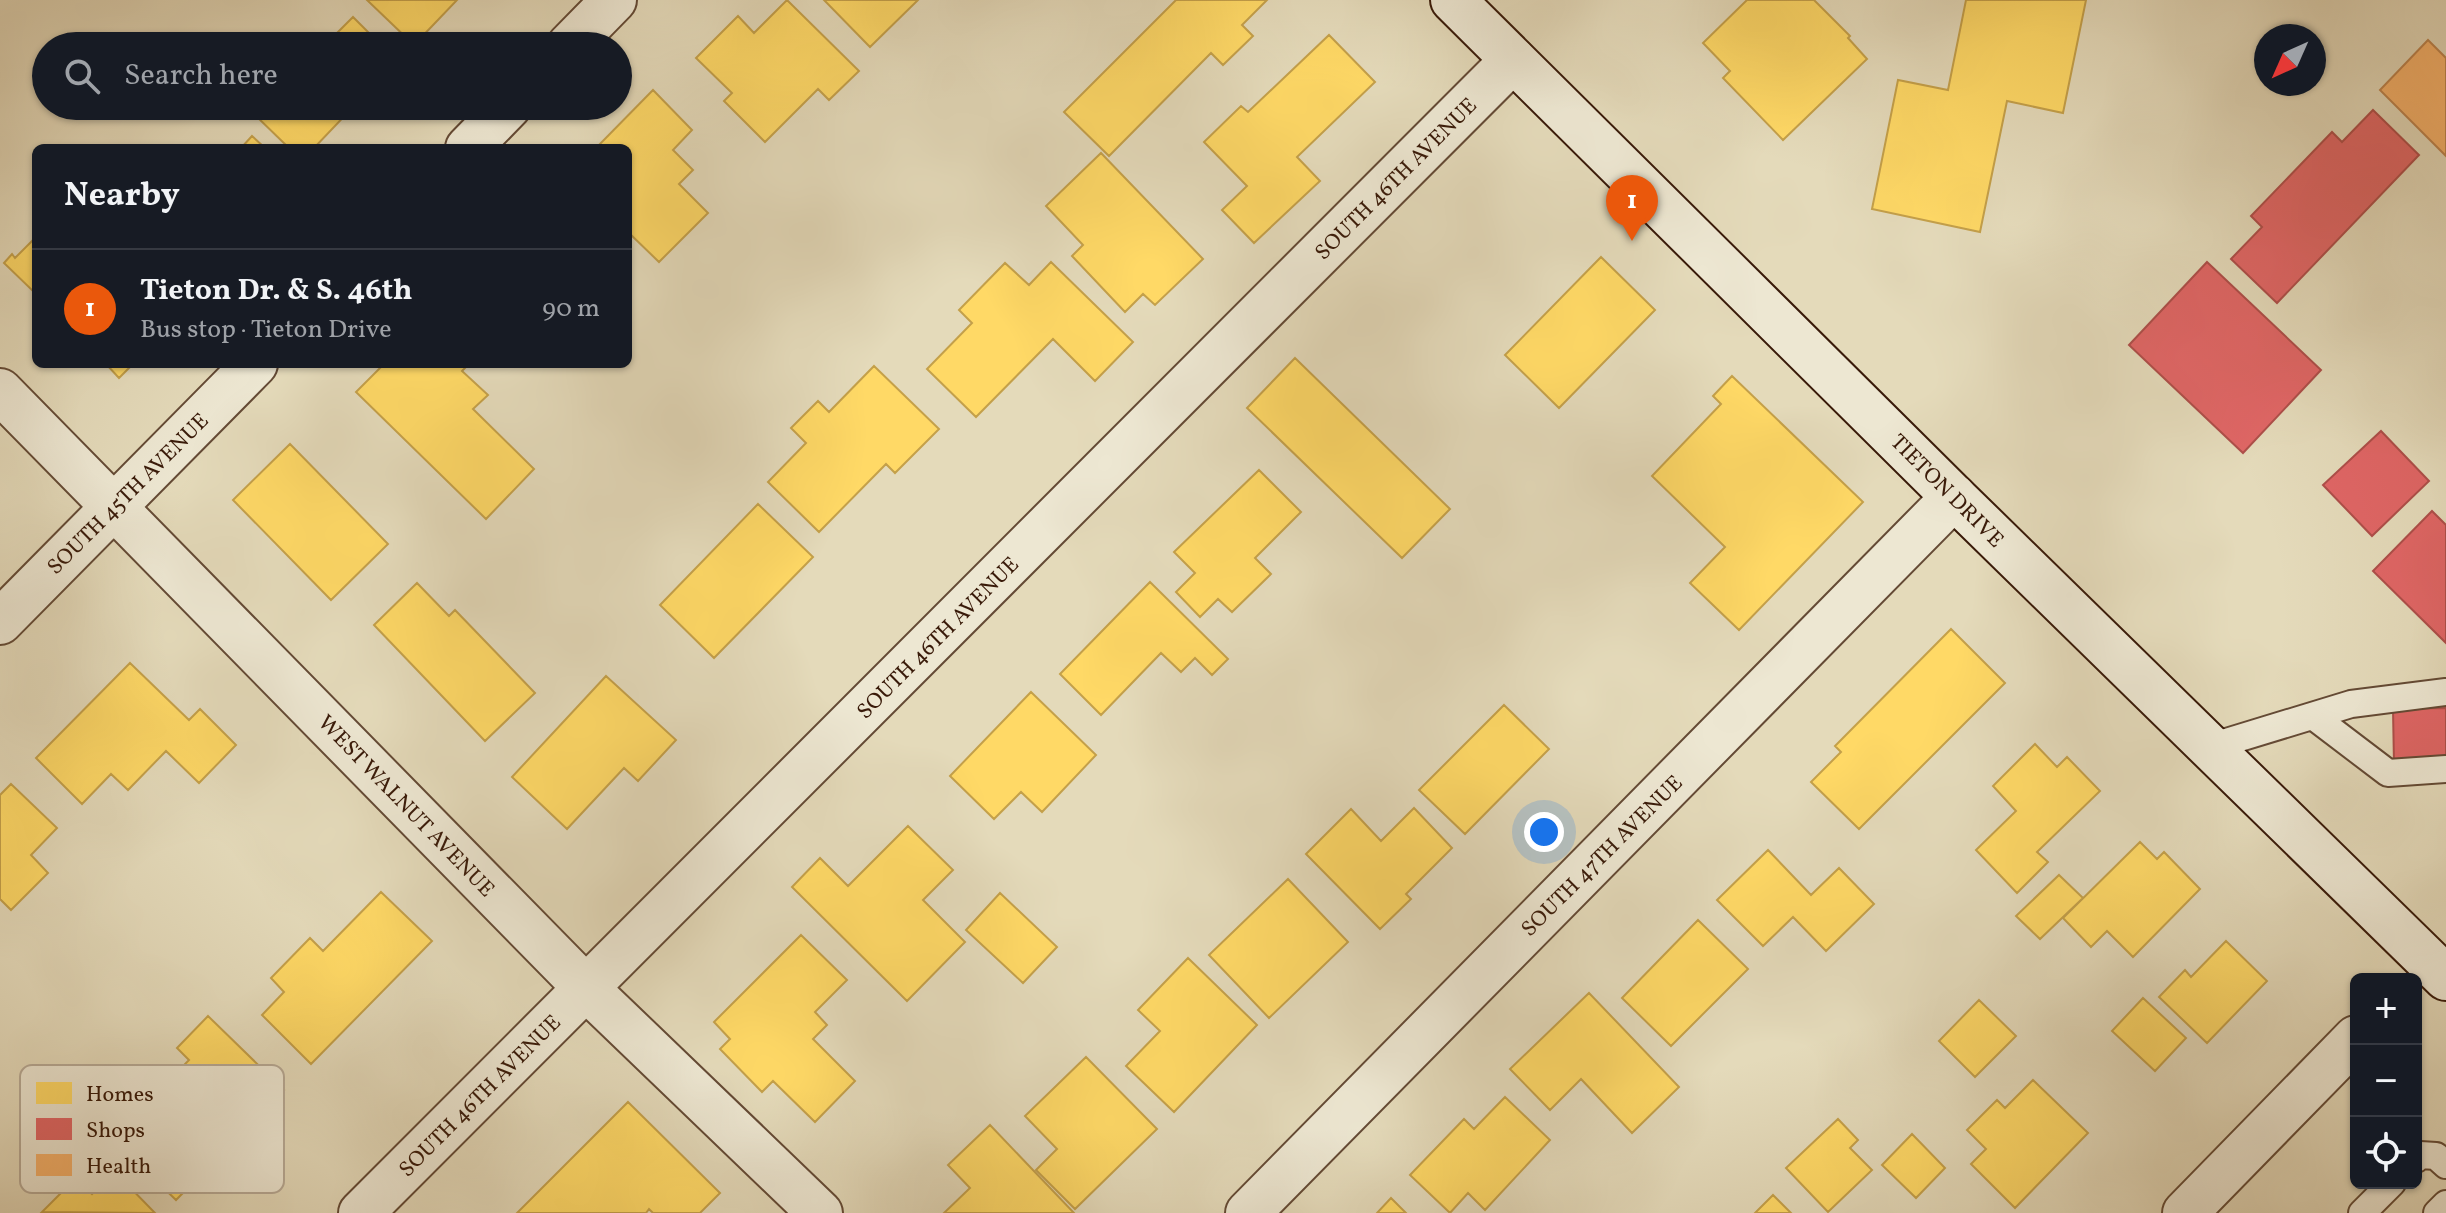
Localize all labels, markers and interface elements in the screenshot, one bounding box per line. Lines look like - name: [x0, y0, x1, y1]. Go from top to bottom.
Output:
- north arrow: [2254, 24, 2326, 96]
- search box: [32, 32, 632, 120]
- icon: search: [60, 54, 104, 98]
- text: Search here: [124, 55, 278, 97]
- street label: SOUTH 46TH AVENUE: [1309, 92, 1485, 268]
- text: Nearby: [64, 173, 180, 220]
- pin: 1: [1606, 175, 1658, 241]
- text: Tieton Dr. & S. 46th: [140, 270, 413, 312]
- text: 1: [85, 291, 95, 327]
- text: 90 m: [542, 291, 600, 327]
- text: Bus stop · Tieton Drive: [140, 312, 392, 348]
- street label: SOUTH 45TH AVENUE: [41, 407, 217, 583]
- street label: TIETON DRIVE: [1882, 428, 2010, 556]
- street label: SOUTH 46TH AVENUE: [851, 551, 1027, 727]
- street label: WEST WALNUT AVENUE: [310, 709, 501, 905]
- street label: SOUTH 47TH AVENUE: [1515, 769, 1691, 945]
- your location: [1524, 812, 1564, 852]
- map controls: [2350, 973, 2422, 1189]
- button: +: [2350, 973, 2422, 1045]
- street label: SOUTH 46TH AVENUE: [393, 1009, 569, 1185]
- button: −: [2350, 1045, 2422, 1117]
- legend: [20, 1065, 284, 1193]
- text: Homes: [86, 1080, 154, 1111]
- text: Shops: [86, 1116, 145, 1147]
- button: locate: [2350, 1117, 2422, 1189]
- text: Health: [86, 1152, 151, 1183]

